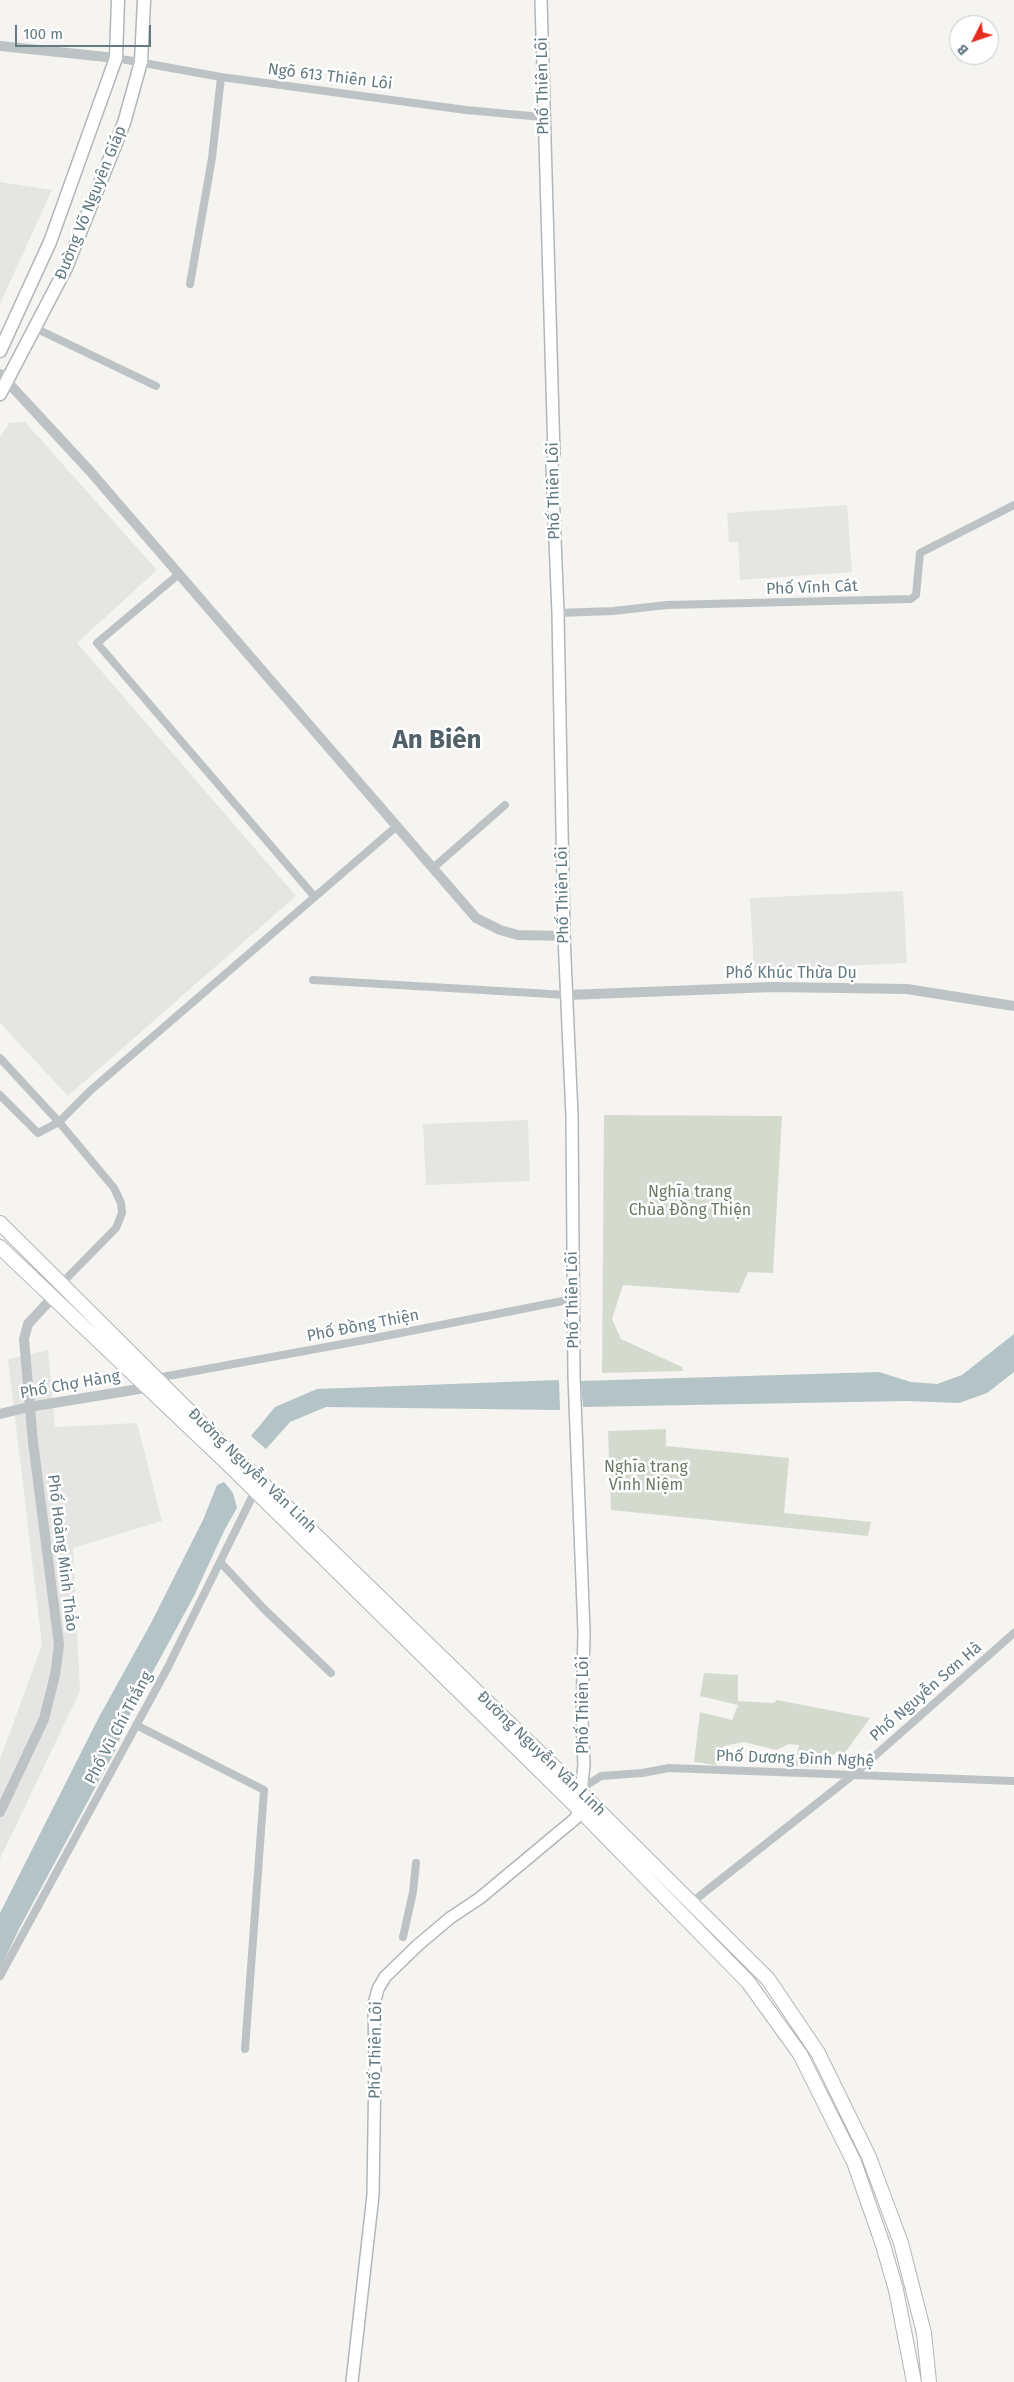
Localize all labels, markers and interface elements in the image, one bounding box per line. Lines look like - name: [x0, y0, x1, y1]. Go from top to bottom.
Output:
- scale bar: [18, 15, 154, 47]
- north arrow: [949, 15, 999, 65]
- text: 100 m: [23, 25, 63, 43]
- street label: Phố Thiên Lôi: [533, 37, 553, 135]
- text: B: [954, 41, 972, 58]
- street label: Ngõ 613 Thiên Lôi: [267, 60, 393, 94]
- street label: Đường Võ Nguyên Giáp: [51, 123, 131, 283]
- street label: Phố Thiên Lôi: [544, 442, 564, 540]
- street label: Phố Vĩnh Cát: [766, 577, 858, 599]
- district label: An Biên: [392, 725, 482, 757]
- street label: Phố Thiên Lôi: [553, 846, 573, 944]
- street label: Phố Khúc Thừa Dụ: [725, 964, 857, 984]
- park label: Nghĩa trang Chùa Đồng Thiện: [629, 1183, 751, 1221]
- street label: Phố Thiên Lôi: [563, 1251, 583, 1349]
- street label: Phố Đồng Thiện: [305, 1306, 421, 1346]
- street label: Phố Chợ Hàng: [19, 1367, 121, 1403]
- street label: Đường Nguyễn Văn Linh: [184, 1404, 320, 1538]
- park label: Nghĩa trang Vĩnh Niệm: [604, 1458, 688, 1496]
- street label: Phố Hoàng Minh Thảo: [43, 1473, 81, 1633]
- street label: Phố Nguyễn Sơn Hà: [866, 1638, 986, 1746]
- street label: Phố Thiên Lôi: [574, 1656, 594, 1754]
- street label: Phố Vũ Chí Thắng: [81, 1668, 157, 1788]
- street label: Đường Nguyễn Văn Linh: [473, 1687, 609, 1821]
- street label: Phố Dương Đình Nghệ: [716, 1747, 874, 1771]
- street label: Phố Thiên Lôi: [366, 2001, 386, 2099]

